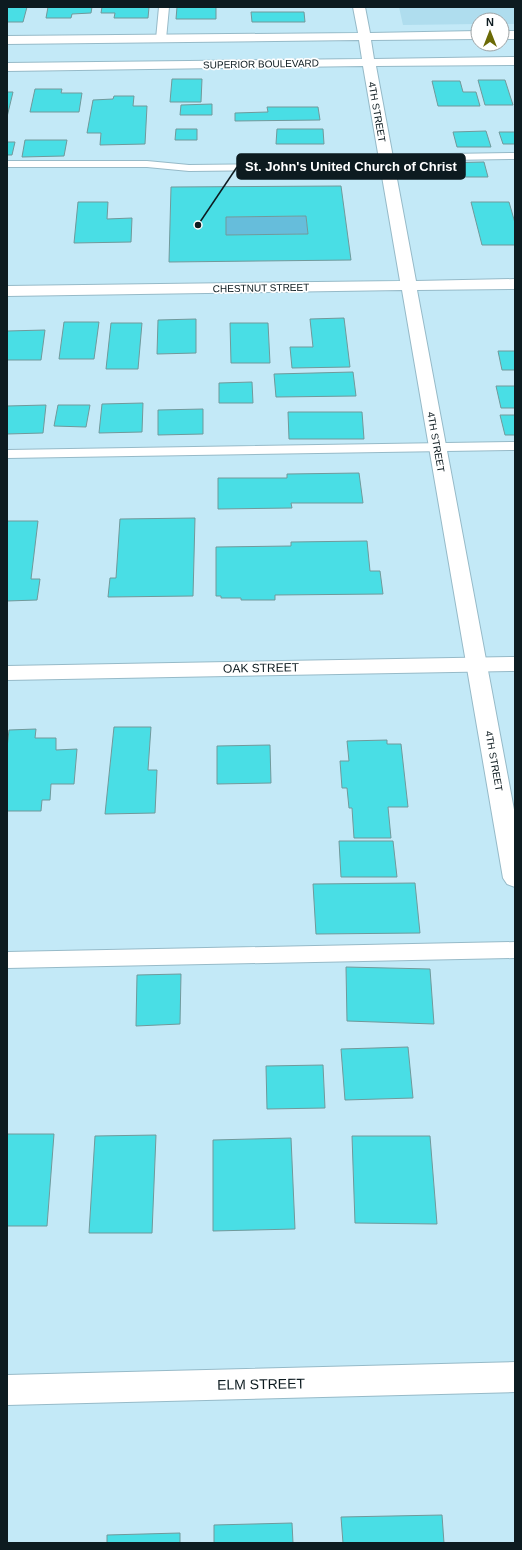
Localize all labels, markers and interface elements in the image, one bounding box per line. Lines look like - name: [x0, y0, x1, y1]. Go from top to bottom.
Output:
- north arrow: [470, 12, 510, 52]
- text: N: [486, 16, 494, 28]
- street label: SUPERIOR BOULEVARD: [203, 57, 319, 71]
- street label: 4TH STREET: [366, 81, 388, 143]
- callout: St. John's United Church of Christ: [237, 154, 465, 179]
- text: St. John's United Church of Christ: [245, 159, 458, 174]
- street label: CHESTNUT STREET: [213, 282, 309, 294]
- street label: 4TH STREET: [425, 411, 447, 473]
- street label: OAK STREET: [223, 660, 300, 676]
- street label: 4TH STREET: [483, 730, 505, 792]
- street label: ELM STREET: [217, 1375, 306, 1393]

